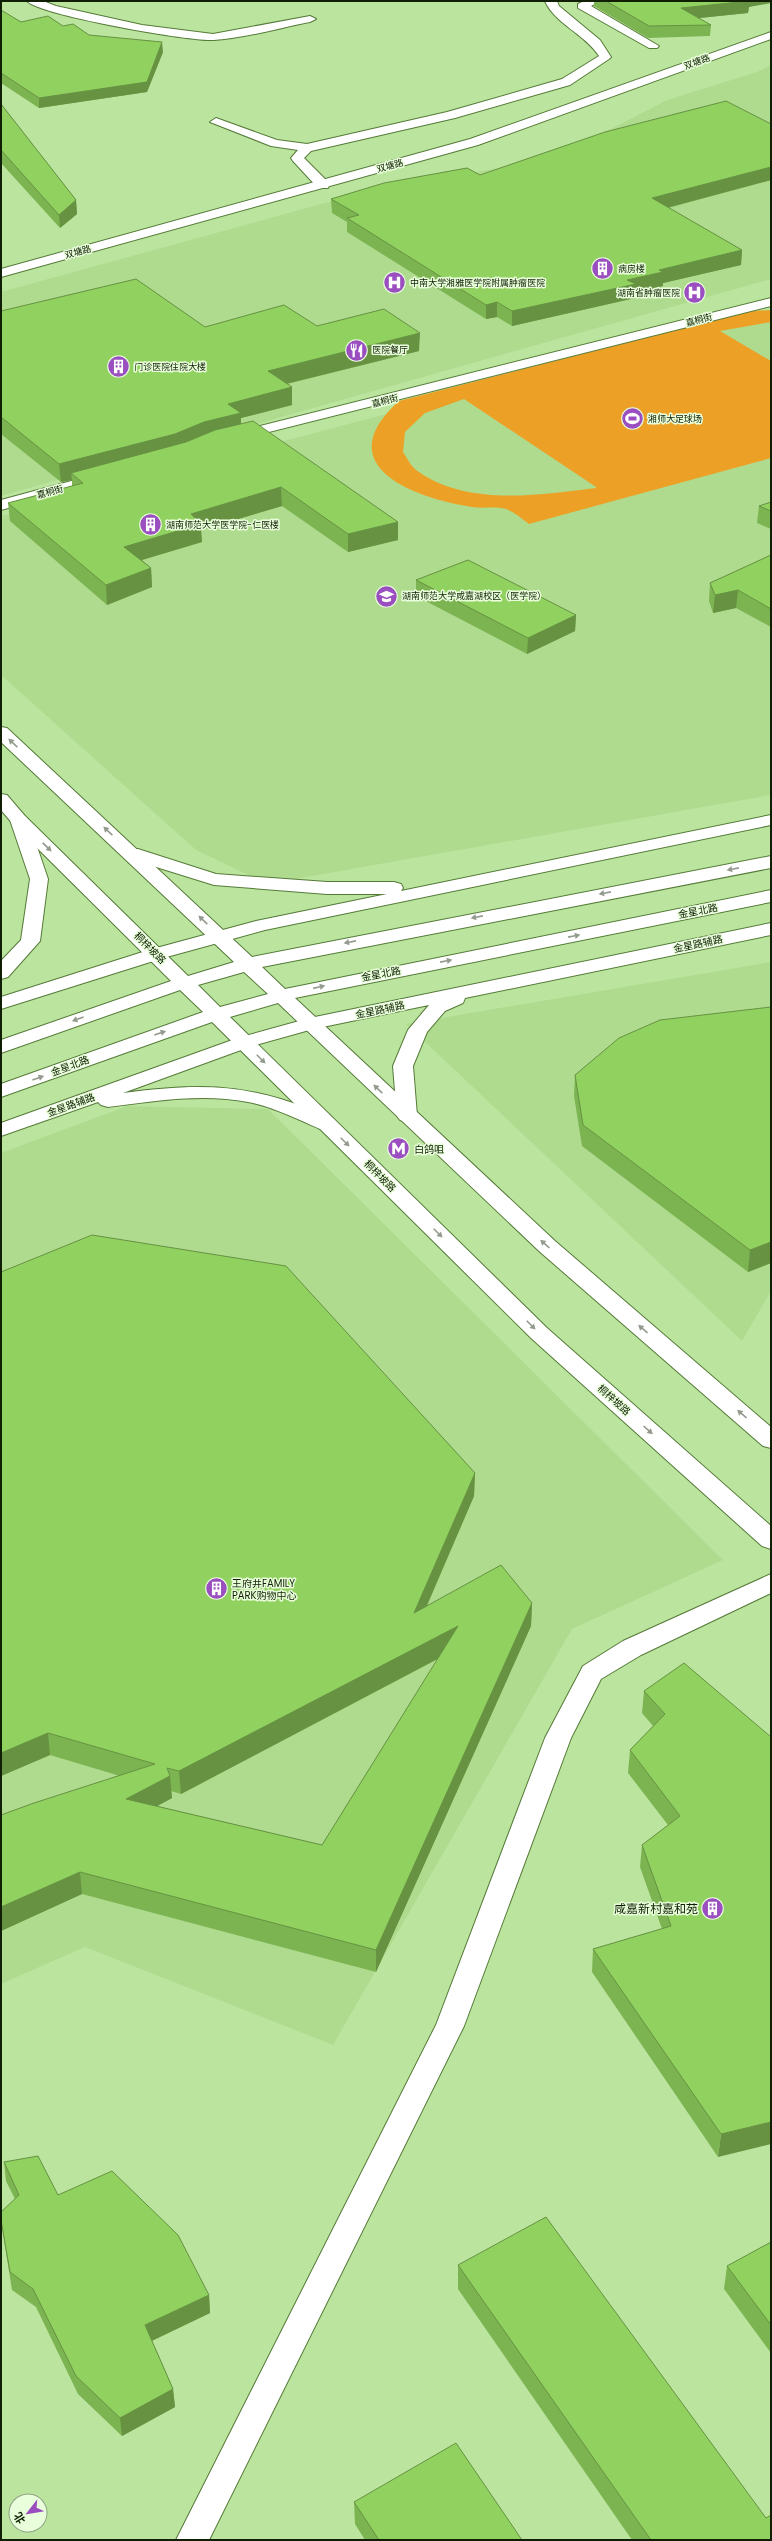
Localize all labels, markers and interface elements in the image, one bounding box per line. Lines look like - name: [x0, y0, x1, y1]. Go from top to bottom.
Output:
- street label: 双塘路: [682, 52, 712, 72]
- street label: 双塘路: [375, 157, 405, 175]
- street label: 双塘路: [63, 243, 93, 261]
- building icon: 病房楼: [589, 256, 615, 282]
- place label: 病房楼: [618, 263, 645, 275]
- hospital icon: 中南大学湘雅医学院附属肿瘤医院: [382, 270, 408, 296]
- place label: 中南大学湘雅医学院附属肿瘤医院: [410, 277, 545, 289]
- hospital icon: 湖南省肿瘤医院: [682, 280, 708, 306]
- place label: 湖南省肿瘤医院: [617, 287, 680, 299]
- street label: 嘉桐街: [684, 311, 714, 329]
- restaurant icon: 医院餐厅: [343, 337, 369, 363]
- place label: 医院餐厅: [372, 344, 408, 356]
- building icon: 门诊医院住院大楼: [106, 354, 132, 380]
- place label: 门诊医院住院大楼: [134, 361, 206, 373]
- street label: 嘉桐街: [370, 392, 400, 410]
- sports icon: 湘师大足球场: [619, 406, 645, 432]
- place label: 湘师大足球场: [648, 413, 702, 425]
- street label: 嘉桐街: [35, 483, 65, 501]
- building icon: 湖南师范大学医学院-仁医楼: [138, 512, 164, 538]
- place label: 湖南师范大学医学院-仁医楼: [166, 519, 279, 531]
- school or university icon: 湖南师范大学咸嘉湖校区（医学院）: [373, 583, 399, 609]
- place label: 湖南师范大学咸嘉湖校区（医学院）: [402, 590, 546, 602]
- one-way arrow: [8, 739, 17, 748]
- one-way arrow: [103, 827, 113, 836]
- one-way arrow: [42, 843, 52, 852]
- one-way arrow: [727, 866, 739, 872]
- one-way arrow: [599, 890, 611, 896]
- street label: 金星北路: [677, 900, 719, 922]
- one-way arrow: [198, 915, 208, 925]
- one-way arrow: [471, 915, 483, 921]
- street label: 桐梓坡路: [131, 929, 169, 967]
- street label: 金星路辅路: [672, 931, 724, 957]
- one-way arrow: [567, 932, 580, 938]
- one-way arrow: [343, 939, 356, 945]
- one-way arrow: [440, 957, 452, 963]
- street label: 金星北路: [360, 963, 402, 985]
- one-way arrow: [312, 983, 325, 989]
- street label: 金星路辅路: [354, 997, 406, 1023]
- one-way arrow: [72, 1016, 84, 1022]
- one-way arrow: [154, 1030, 166, 1036]
- street label: 金星北路: [49, 1052, 91, 1080]
- one-way arrow: [257, 1054, 266, 1064]
- one-way arrow: [32, 1074, 44, 1080]
- one-way arrow: [373, 1084, 383, 1094]
- street label: 金星路辅路: [45, 1089, 97, 1121]
- metro station icon: 白鸽咀: [386, 1136, 412, 1162]
- one-way arrow: [340, 1137, 350, 1147]
- place label: 白鸽咀: [414, 1142, 444, 1157]
- street label: 桐梓坡路: [361, 1157, 399, 1195]
- one-way arrow: [433, 1228, 443, 1238]
- one-way arrow: [540, 1239, 550, 1249]
- one-way arrow: [526, 1320, 536, 1329]
- one-way arrow: [638, 1325, 649, 1334]
- street label: 桐梓坡路: [594, 1381, 634, 1419]
- one-way arrow: [736, 1410, 747, 1419]
- one-way arrow: [643, 1426, 653, 1435]
- building icon: 王府井FAMILY PARK购物中心: [204, 1576, 230, 1602]
- place label: 王府井FAMILY PARK购物中心: [232, 1576, 297, 1603]
- building icon: 咸嘉新村嘉和苑: [700, 1895, 726, 1921]
- place label: 咸嘉新村嘉和苑: [614, 1900, 698, 1917]
- north arrow: [8, 2493, 48, 2533]
- text: 北: [10, 2509, 29, 2527]

